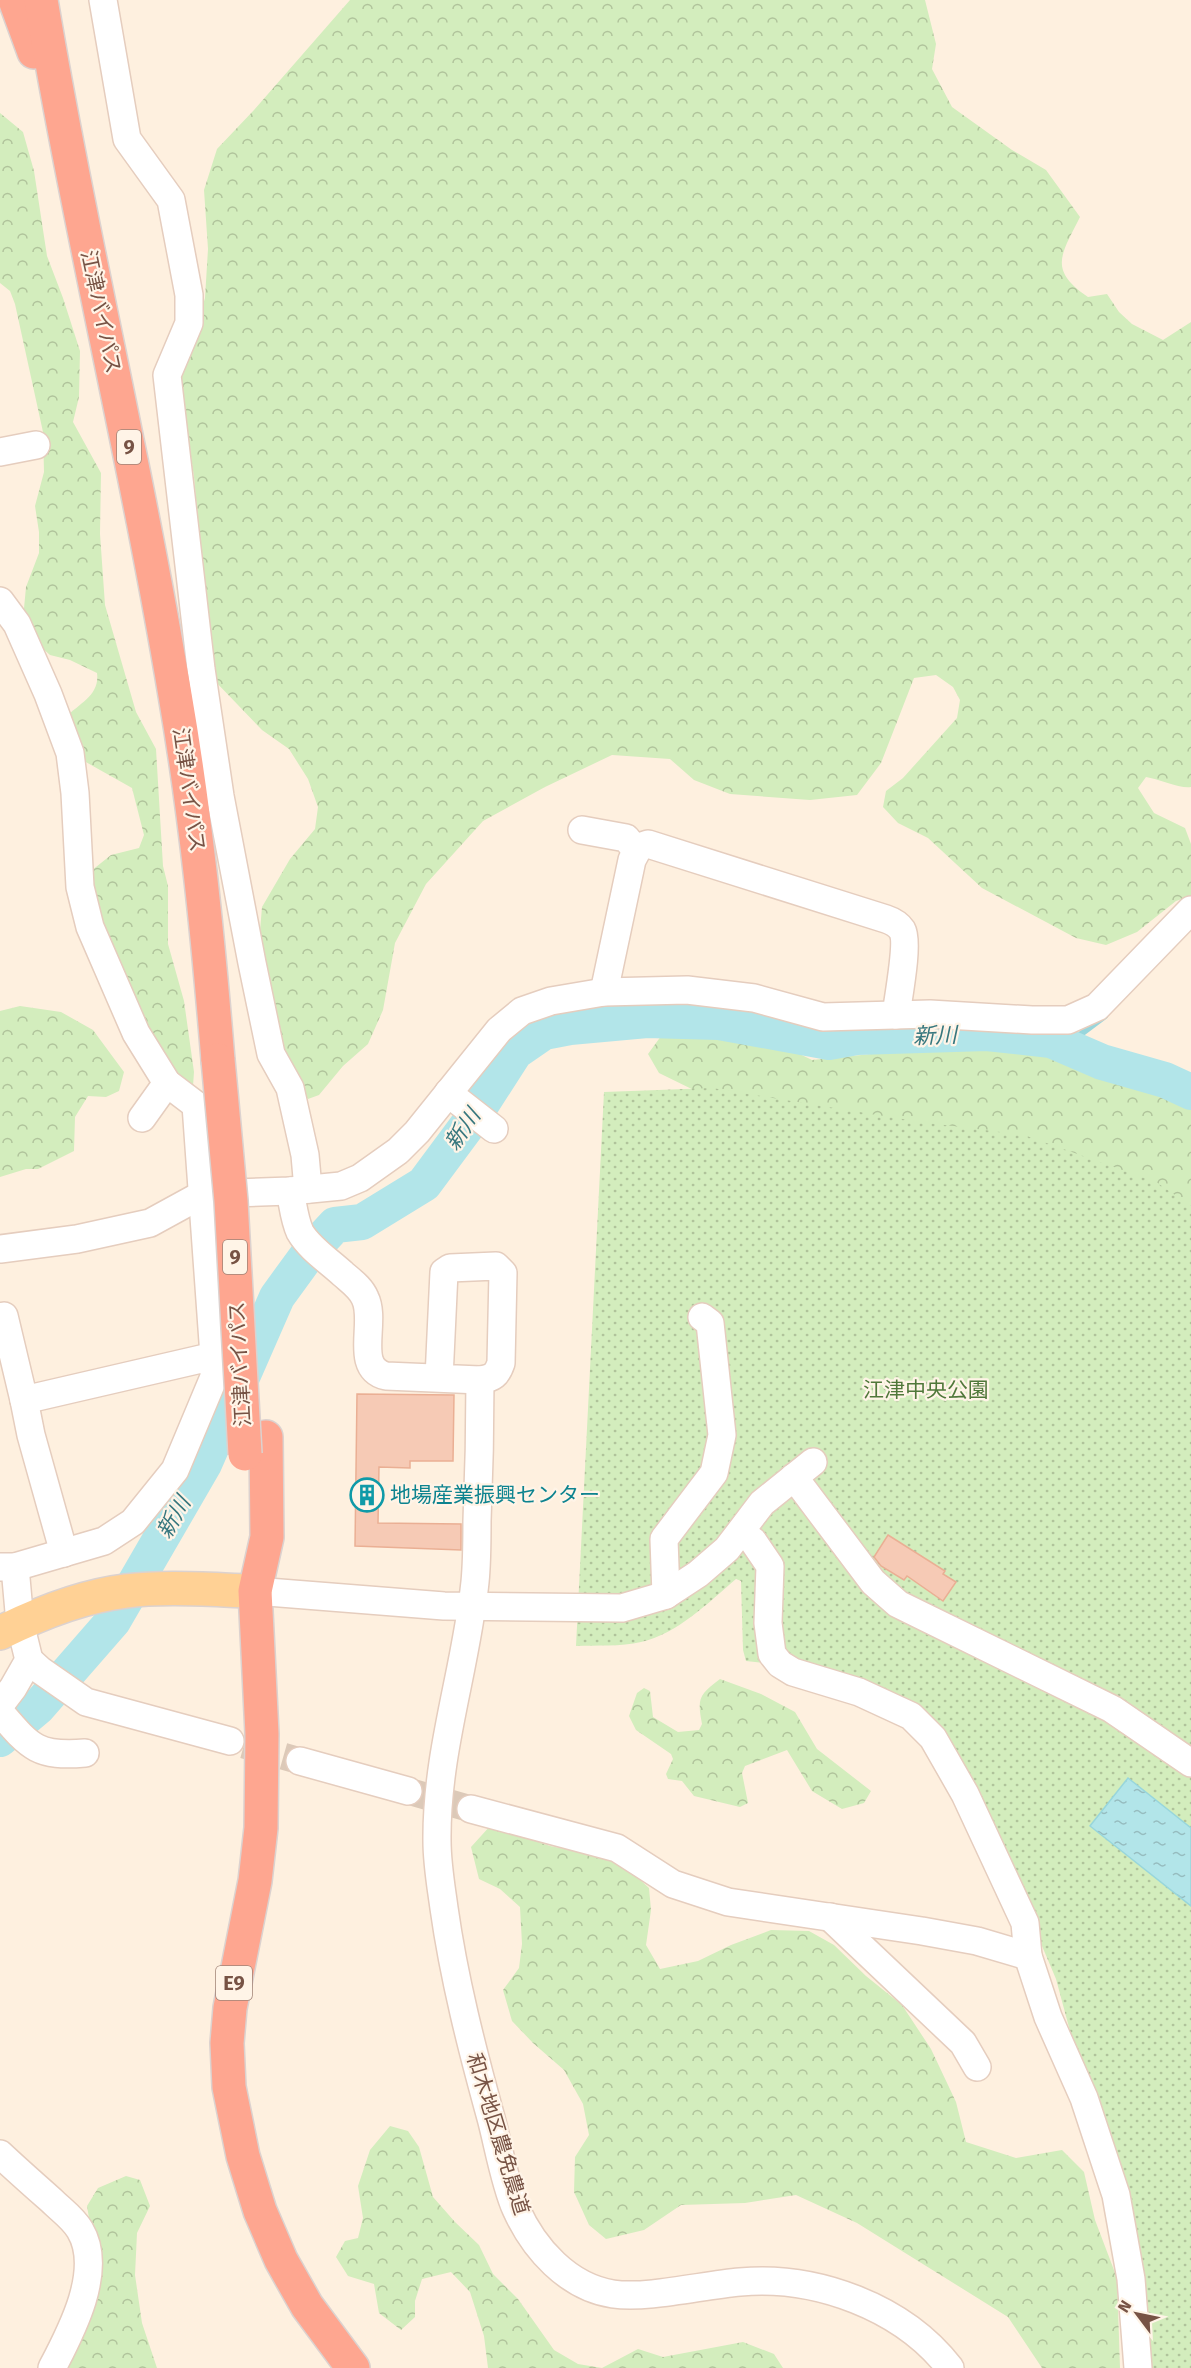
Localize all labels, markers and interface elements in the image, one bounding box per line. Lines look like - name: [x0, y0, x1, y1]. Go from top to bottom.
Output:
- street label: 江津バイパス: [75, 248, 127, 376]
- road number: 9: [117, 430, 141, 464]
- street label: 江津バイパス: [167, 726, 211, 854]
- water label: 新川: [913, 1021, 959, 1050]
- water label: 新川: [439, 1102, 487, 1155]
- road number: 9: [223, 1240, 247, 1274]
- street label: 江津バイパス: [224, 1301, 256, 1427]
- park label: 江津中央公園: [863, 1377, 989, 1403]
- building icon: 地場産業振興センター: [349, 1477, 385, 1513]
- place label: 地場産業振興センター: [390, 1482, 600, 1508]
- water label: 新川: [151, 1490, 197, 1543]
- road number: E9: [216, 1966, 252, 2000]
- street label: 和木地区農免農道: [461, 2050, 535, 2218]
- north arrow: [1107, 2284, 1167, 2344]
- text: N: [1114, 2297, 1136, 2316]

